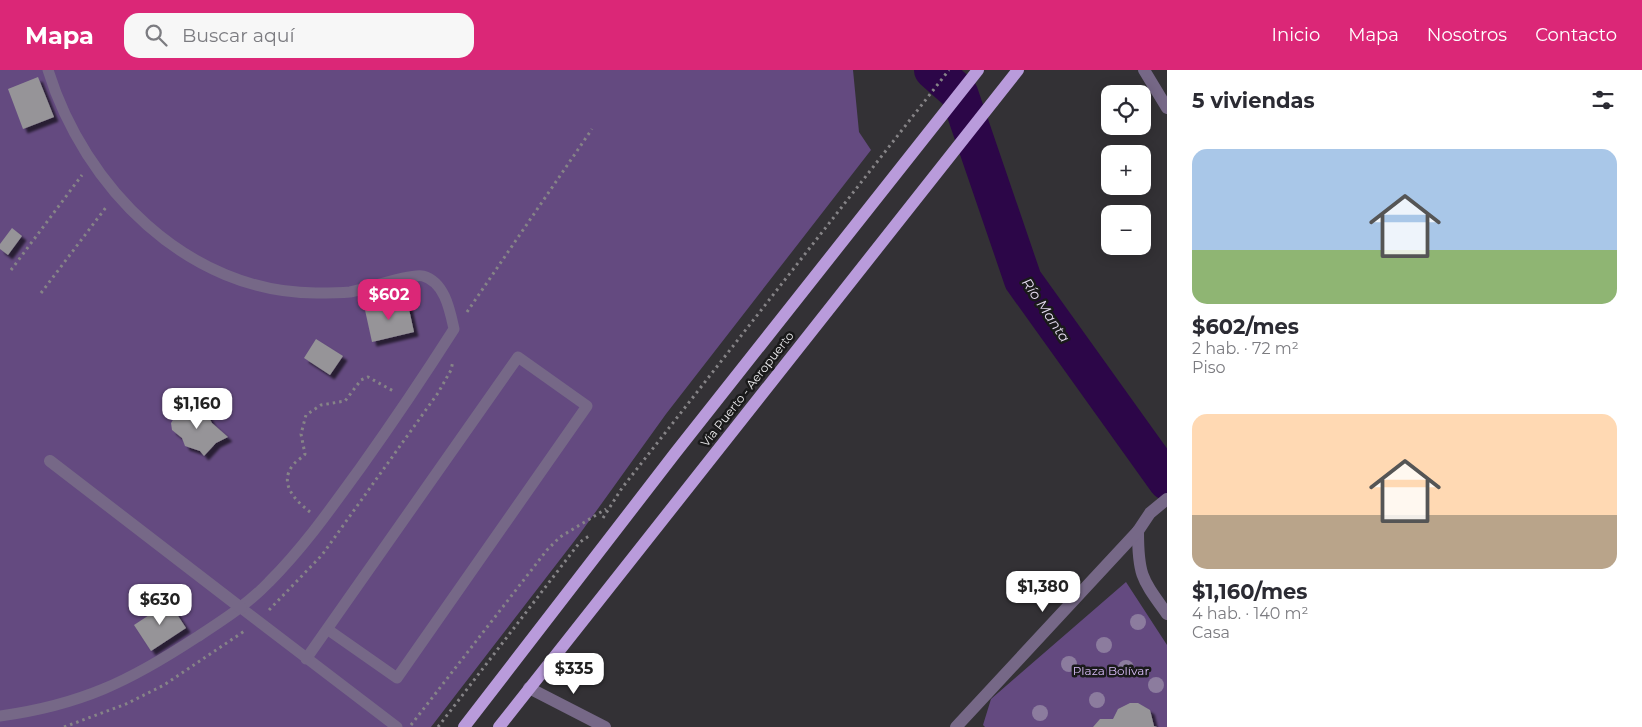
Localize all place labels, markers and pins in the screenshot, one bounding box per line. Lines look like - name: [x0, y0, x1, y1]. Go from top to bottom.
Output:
- pin: $602: [359, 278, 419, 321]
- pin: $1,160: [156, 388, 238, 430]
- pin: $1,380: [1002, 570, 1084, 613]
- pin: $630: [130, 584, 190, 626]
- pin: $335: [544, 652, 604, 695]

